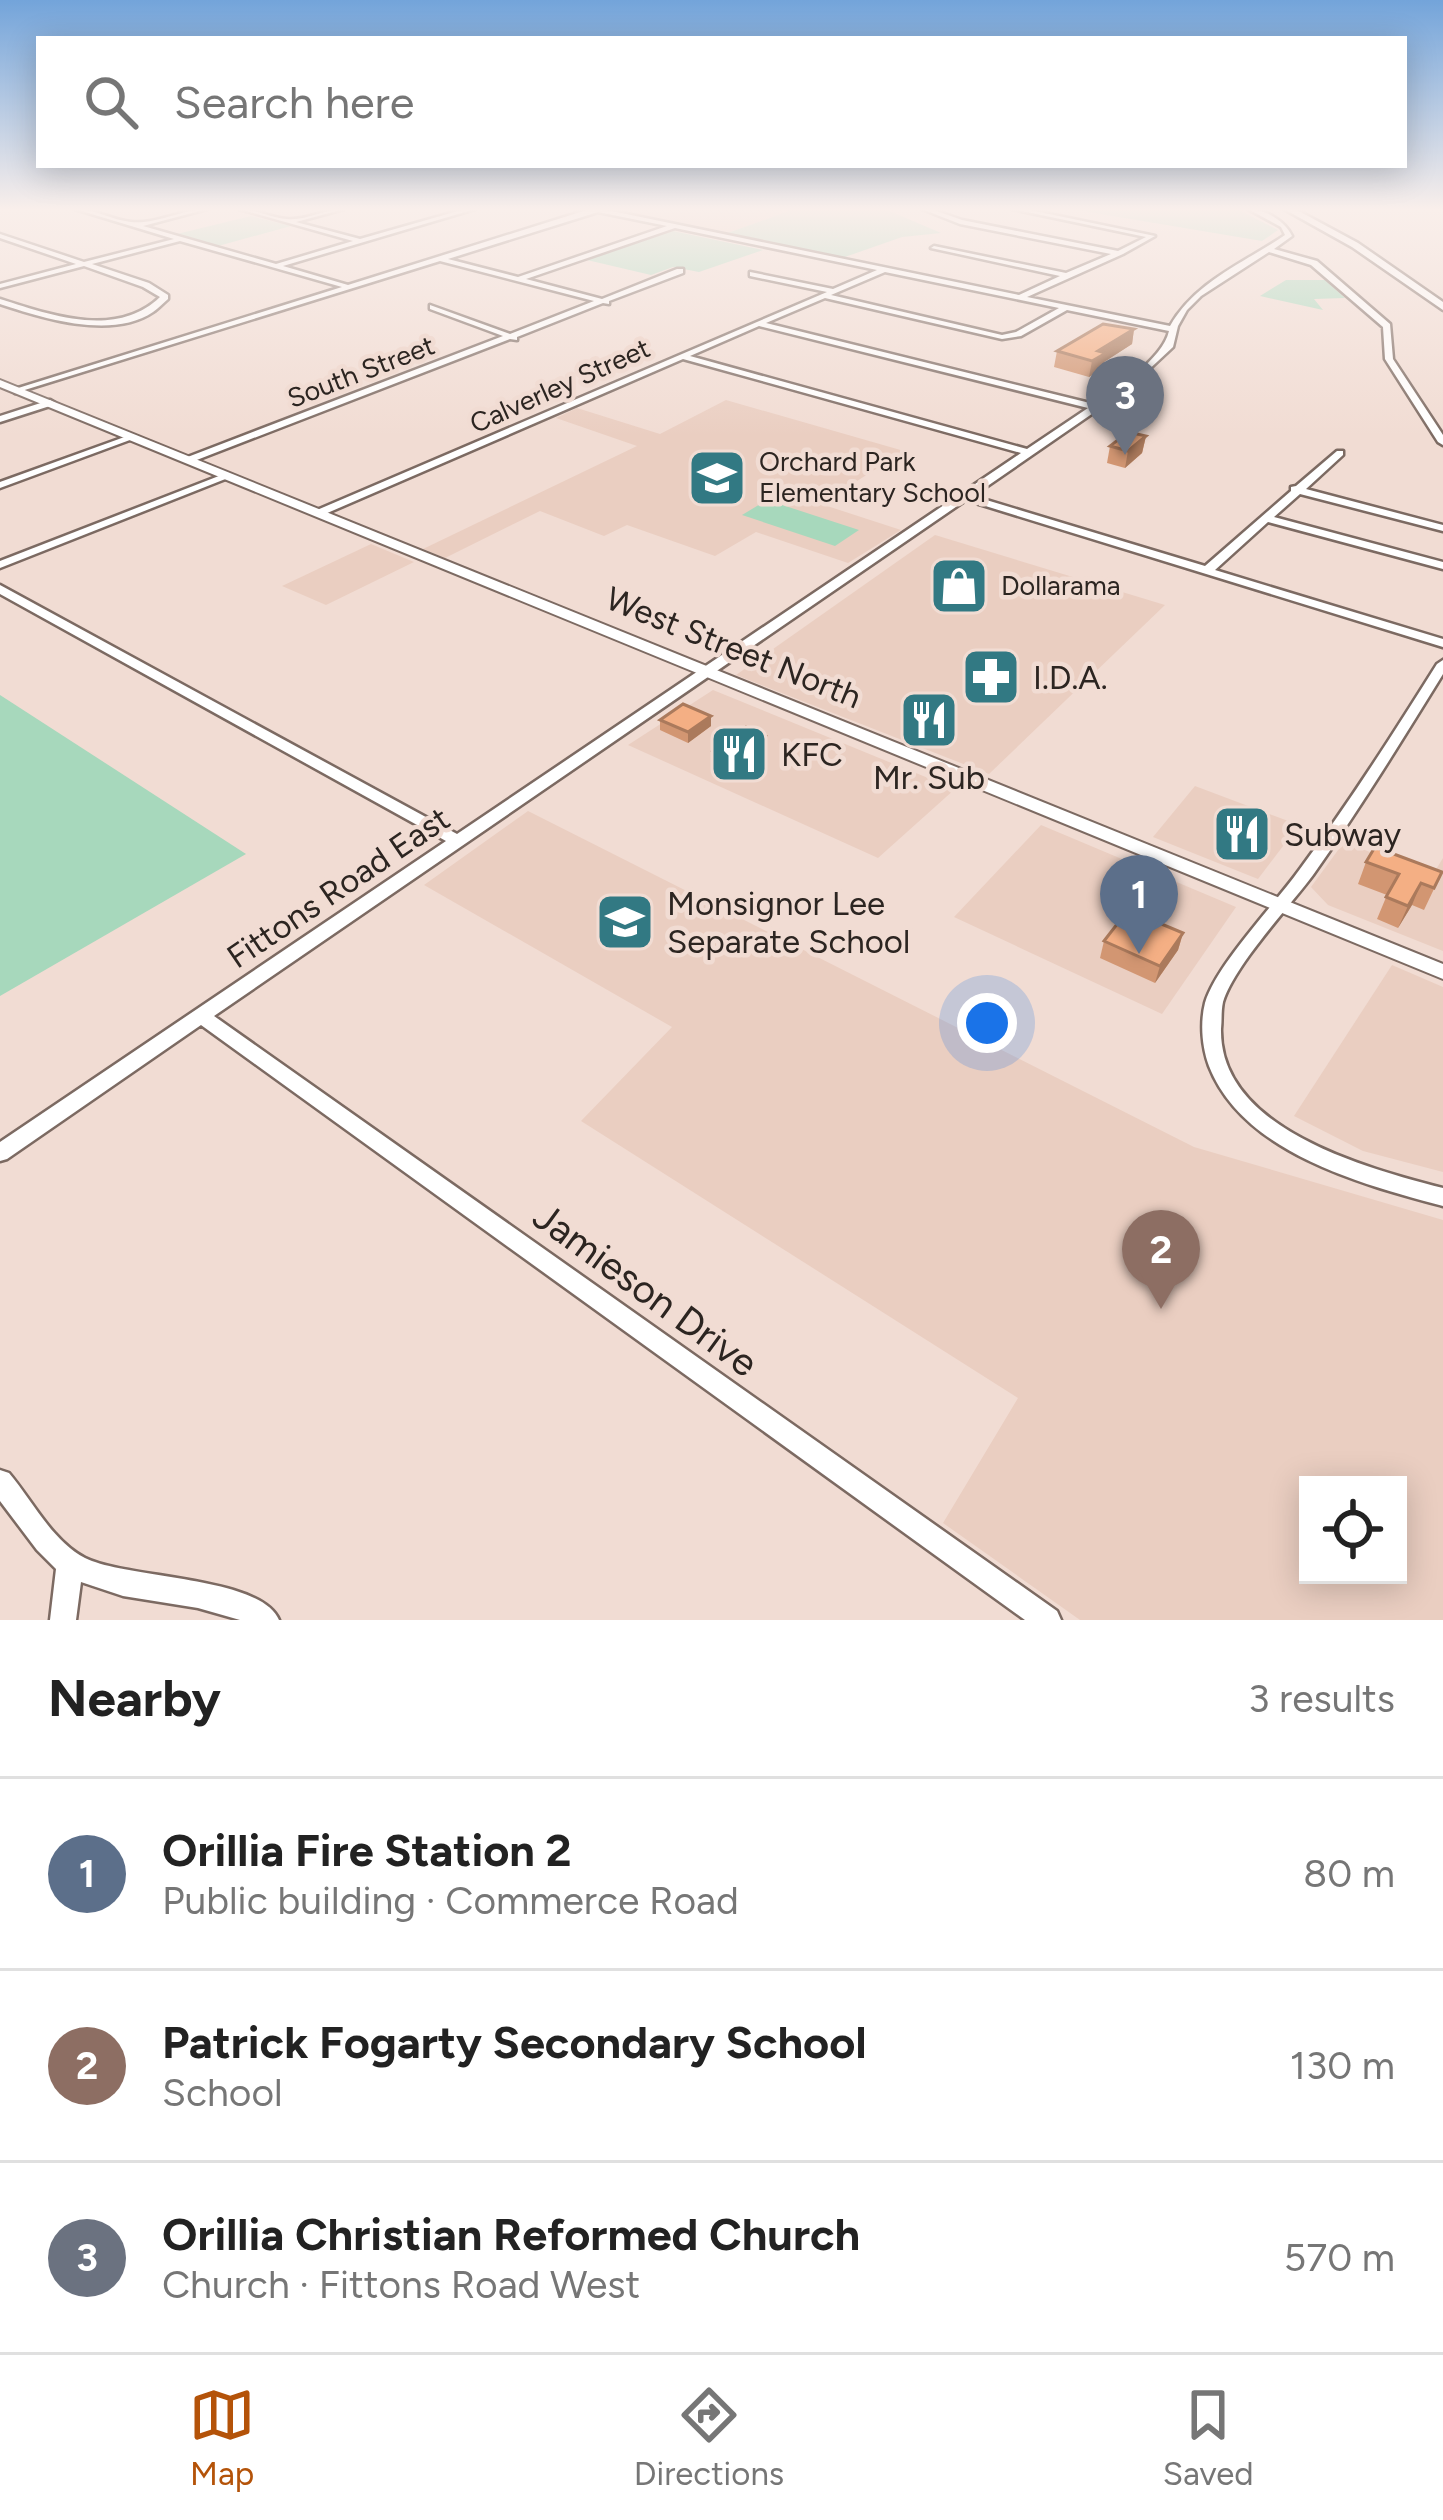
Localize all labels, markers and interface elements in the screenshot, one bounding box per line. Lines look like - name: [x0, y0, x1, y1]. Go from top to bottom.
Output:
- search box: [36, 36, 1407, 168]
- icon: search: [78, 69, 144, 135]
- text: Search here: [174, 75, 414, 129]
- street label: South Street: [283, 328, 439, 415]
- street label: Calverley Street: [465, 331, 655, 440]
- pin: 3: [1086, 356, 1164, 455]
- place label: Orchard Park Elementary School: [759, 445, 986, 509]
- school or university icon: Orchard Park Elementary School: [686, 447, 748, 509]
- shop icon: Dollarama: [928, 555, 990, 617]
- place label: Dollarama: [1001, 569, 1121, 602]
- street label: West Street North: [601, 579, 867, 716]
- pharmacy icon: I.D.A.: [960, 646, 1022, 708]
- place label: I.D.A.: [1033, 658, 1108, 697]
- restaurant icon: Mr. Sub: [898, 689, 960, 751]
- restaurant icon: KFC: [708, 723, 770, 785]
- place label: KFC: [781, 735, 843, 774]
- place label: Mr. Sub: [873, 758, 985, 797]
- street label: Fittons Road East: [220, 799, 457, 976]
- restaurant icon: Subway: [1211, 803, 1273, 865]
- place label: Subway: [1284, 815, 1402, 854]
- pin: 1: [1100, 855, 1178, 954]
- place label: Monsignor Lee Separate School: [667, 884, 910, 961]
- school or university icon: Monsignor Lee Separate School: [594, 891, 656, 953]
- your location: [957, 993, 1017, 1053]
- street label: Jamieson Drive: [524, 1192, 767, 1387]
- pin: 2: [1122, 1210, 1200, 1309]
- map controls: [1299, 1476, 1407, 1584]
- button: locate: [1299, 1476, 1407, 1584]
- text: Nearby: [48, 1668, 221, 1729]
- text: 3 results: [1248, 1675, 1395, 1722]
- text: Orillia Fire Station 2: [162, 1823, 572, 1877]
- text: 1: [79, 1850, 95, 1897]
- text: 80 m: [1303, 1850, 1395, 1897]
- text: Public building · Commerce Road: [162, 1877, 739, 1924]
- text: Patrick Fogarty Secondary School: [162, 2015, 866, 2069]
- text: 2: [76, 2042, 98, 2089]
- text: 130 m: [1290, 2042, 1395, 2089]
- text: School: [162, 2069, 283, 2116]
- text: Orillia Christian Reformed Church: [162, 2207, 860, 2261]
- text: 3: [76, 2234, 98, 2281]
- text: 570 m: [1284, 2234, 1395, 2281]
- text: Church · Fittons Road West: [162, 2261, 640, 2308]
- tab: Map: [189, 2382, 255, 2493]
- tab: Directions: [634, 2382, 784, 2493]
- tab: Saved: [1163, 2382, 1254, 2493]

